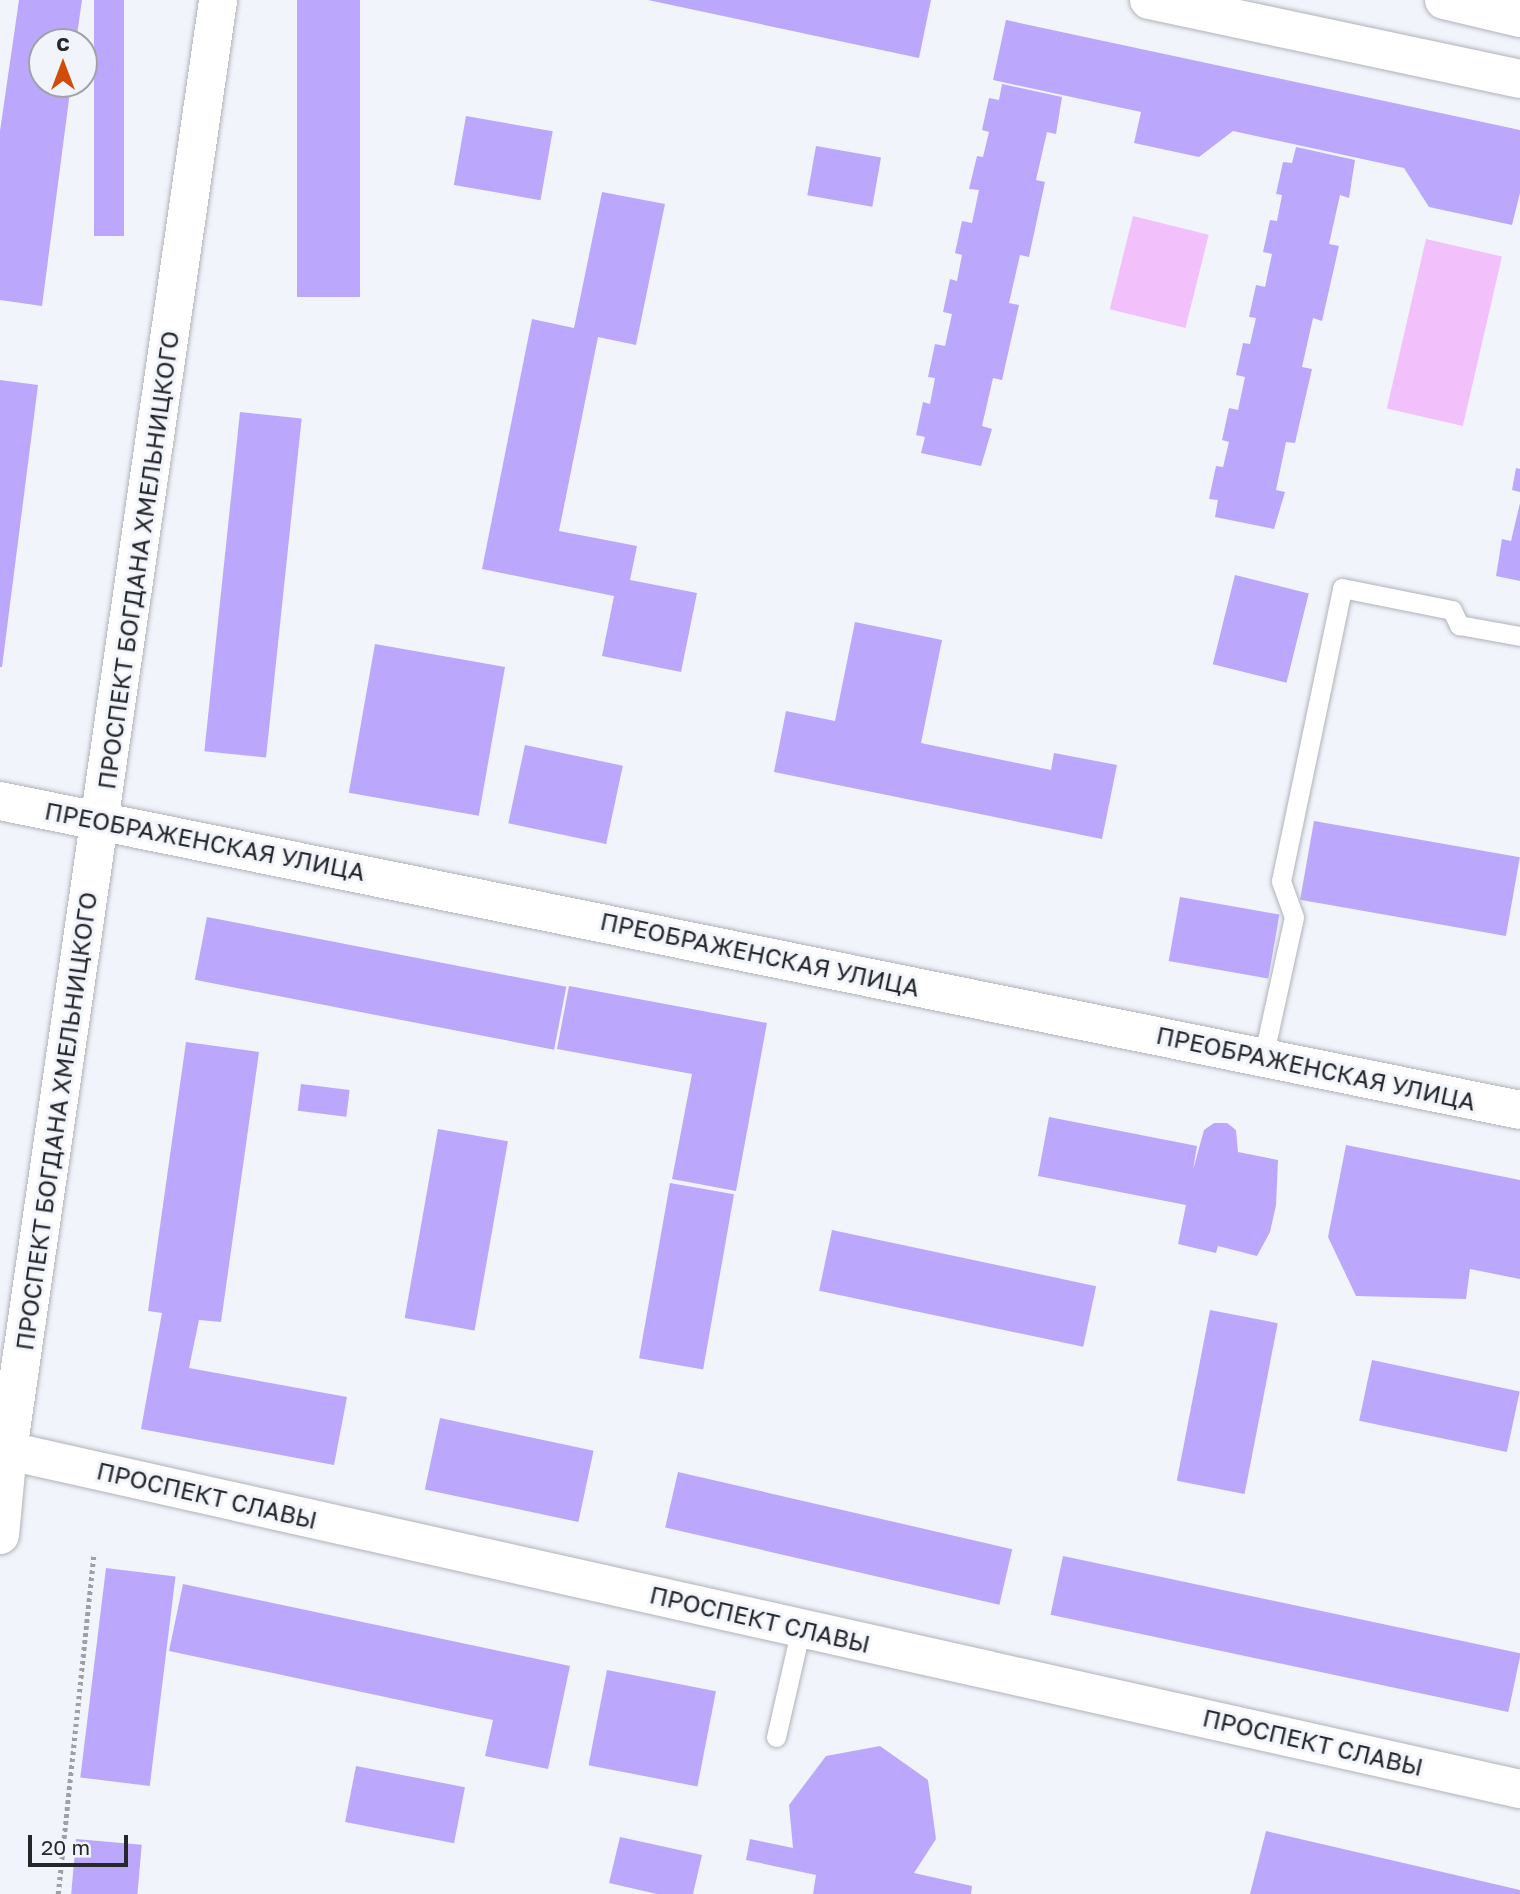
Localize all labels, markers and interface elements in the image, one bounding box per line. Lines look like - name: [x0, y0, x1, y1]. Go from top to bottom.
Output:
- north arrow: [28, 28, 98, 98]
- text: С: [56, 32, 70, 55]
- street label: ПРОСПЕКТ БОГДАНА ХМЕЛЬНИЦКОГО: [92, 329, 184, 791]
- street label: ПРЕОБРАЖЕНСКАЯ УЛИЦА: [42, 796, 368, 886]
- street label: ПРОСПЕКТ БОГДАНА ХМЕЛЬНИЦКОГО: [10, 890, 102, 1352]
- street label: ПРЕОБРАЖЕНСКАЯ УЛИЦА: [598, 906, 922, 1002]
- street label: ПРЕОБРАЖЕНСКАЯ УЛИЦА: [1154, 1020, 1478, 1116]
- street label: ПРОСПЕКТ СЛАВЫ: [94, 1456, 320, 1534]
- street label: ПРОСПЕКТ СЛАВЫ: [647, 1580, 873, 1658]
- street label: ПРОСПЕКТ СЛАВЫ: [1200, 1703, 1426, 1781]
- scale bar: [32, 1820, 131, 1864]
- text: 20 m: [41, 1834, 90, 1860]

